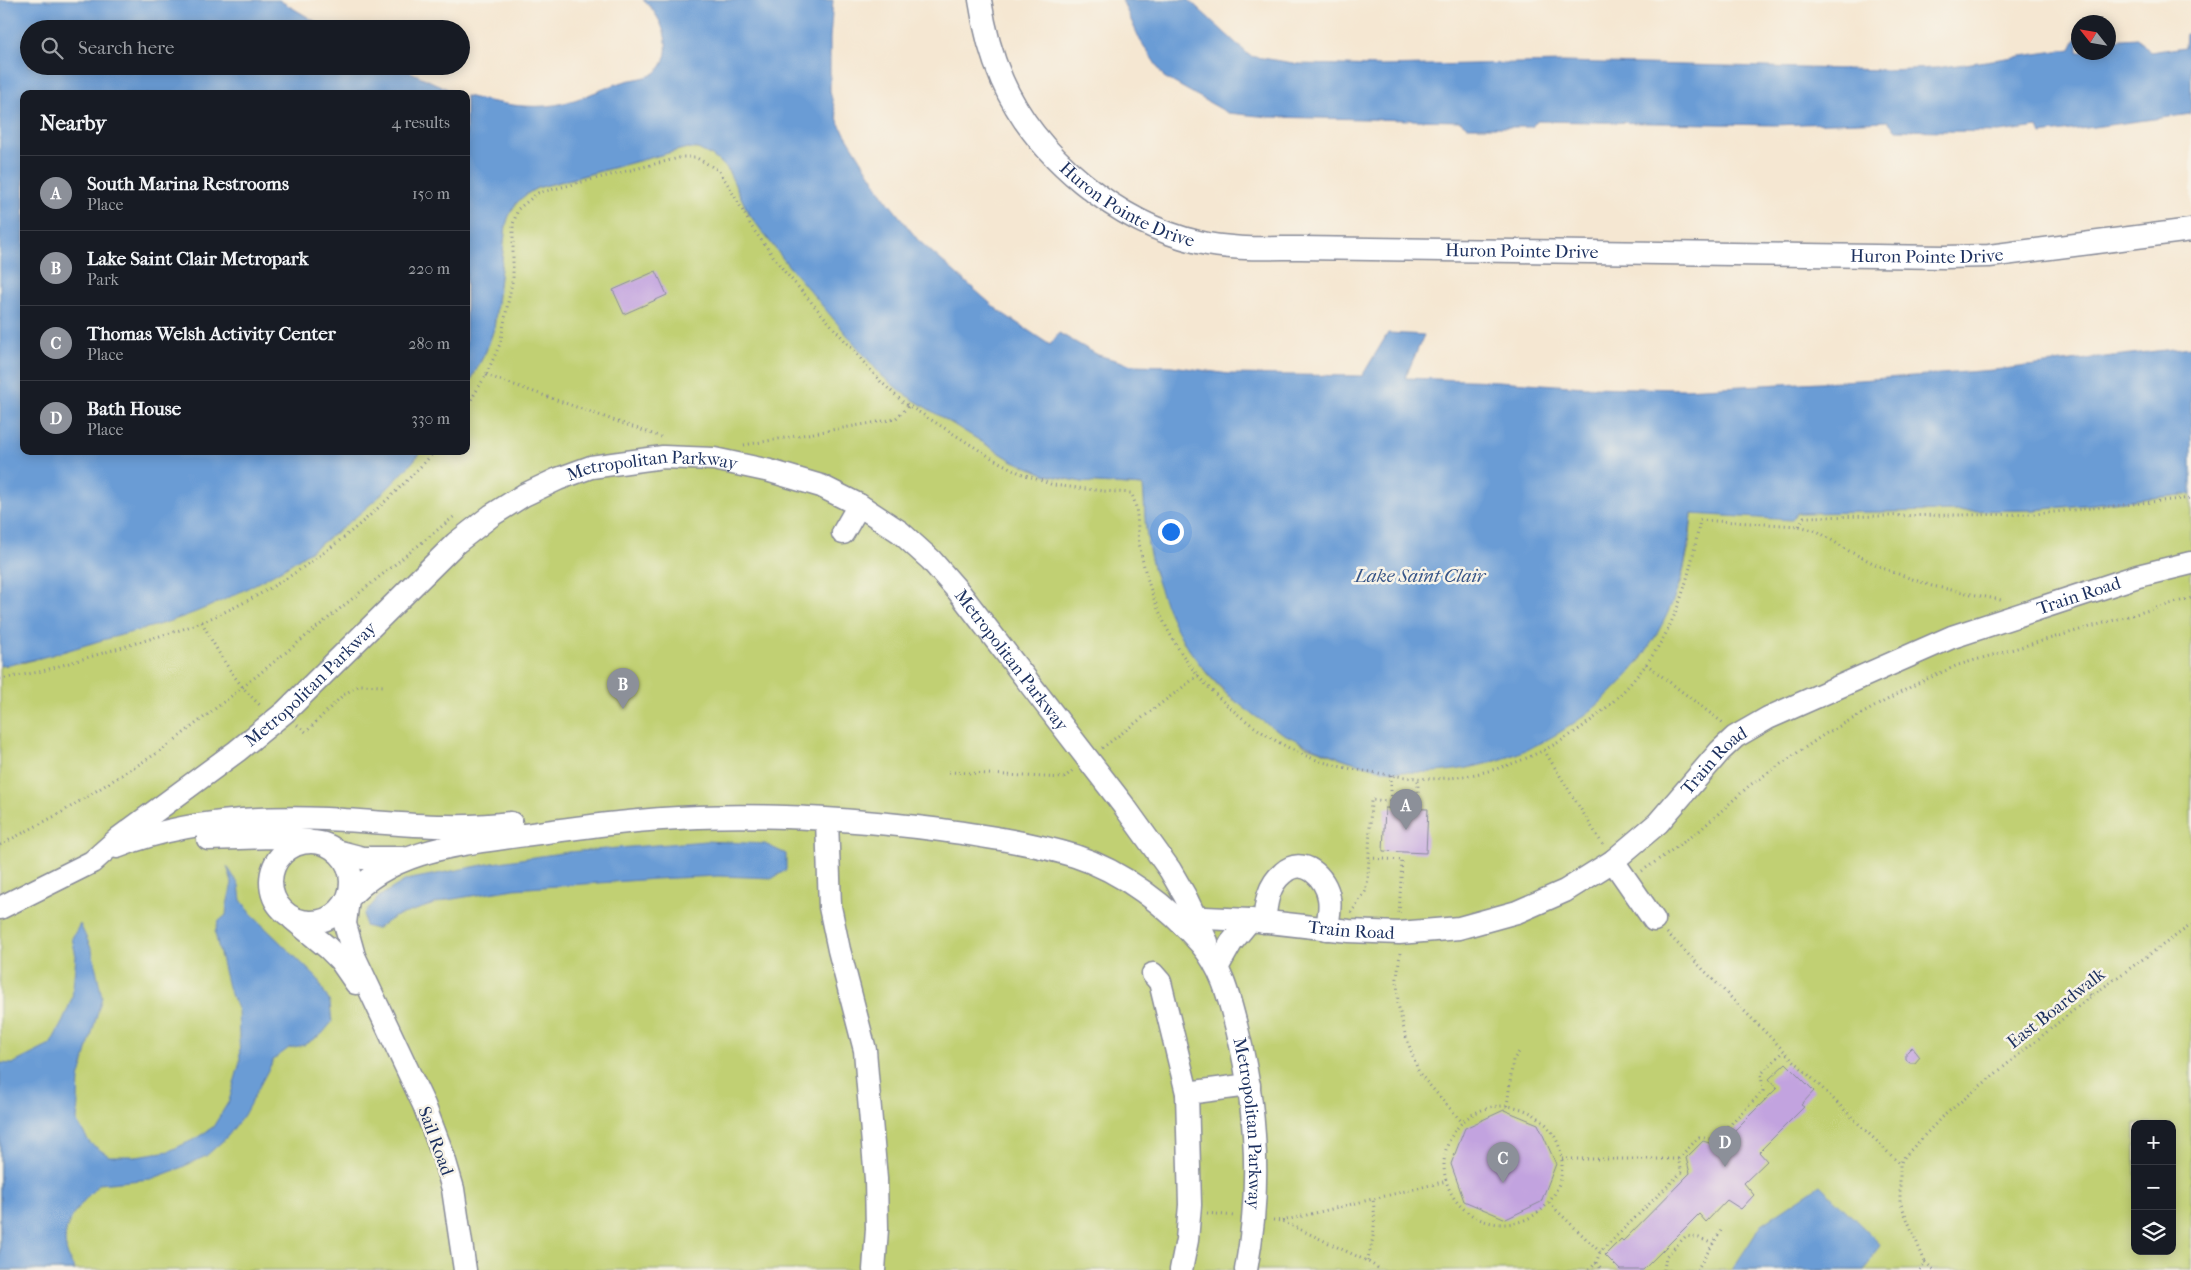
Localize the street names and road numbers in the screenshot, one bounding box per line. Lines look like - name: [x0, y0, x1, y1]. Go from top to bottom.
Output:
- street label: Huron Pointe Drive: [1055, 158, 1197, 252]
- street label: Huron Pointe Drive: [1445, 240, 1599, 263]
- street label: Huron Pointe Drive: [1850, 244, 2005, 268]
- street label: Metropolitan Parkway: [564, 446, 741, 486]
- street label: Train Road: [2034, 572, 2123, 619]
- street label: Metropolitan Parkway: [950, 586, 1073, 737]
- street label: Metropolitan Parkway: [241, 617, 382, 751]
- street label: Train Road: [1677, 722, 1751, 799]
- street label: Train Road: [1307, 917, 1395, 944]
- street label: East Boardwalk: [2003, 963, 2110, 1053]
- street label: Metropolitan Parkway: [1228, 1036, 1265, 1212]
- street label: Sail Road: [413, 1104, 458, 1179]

